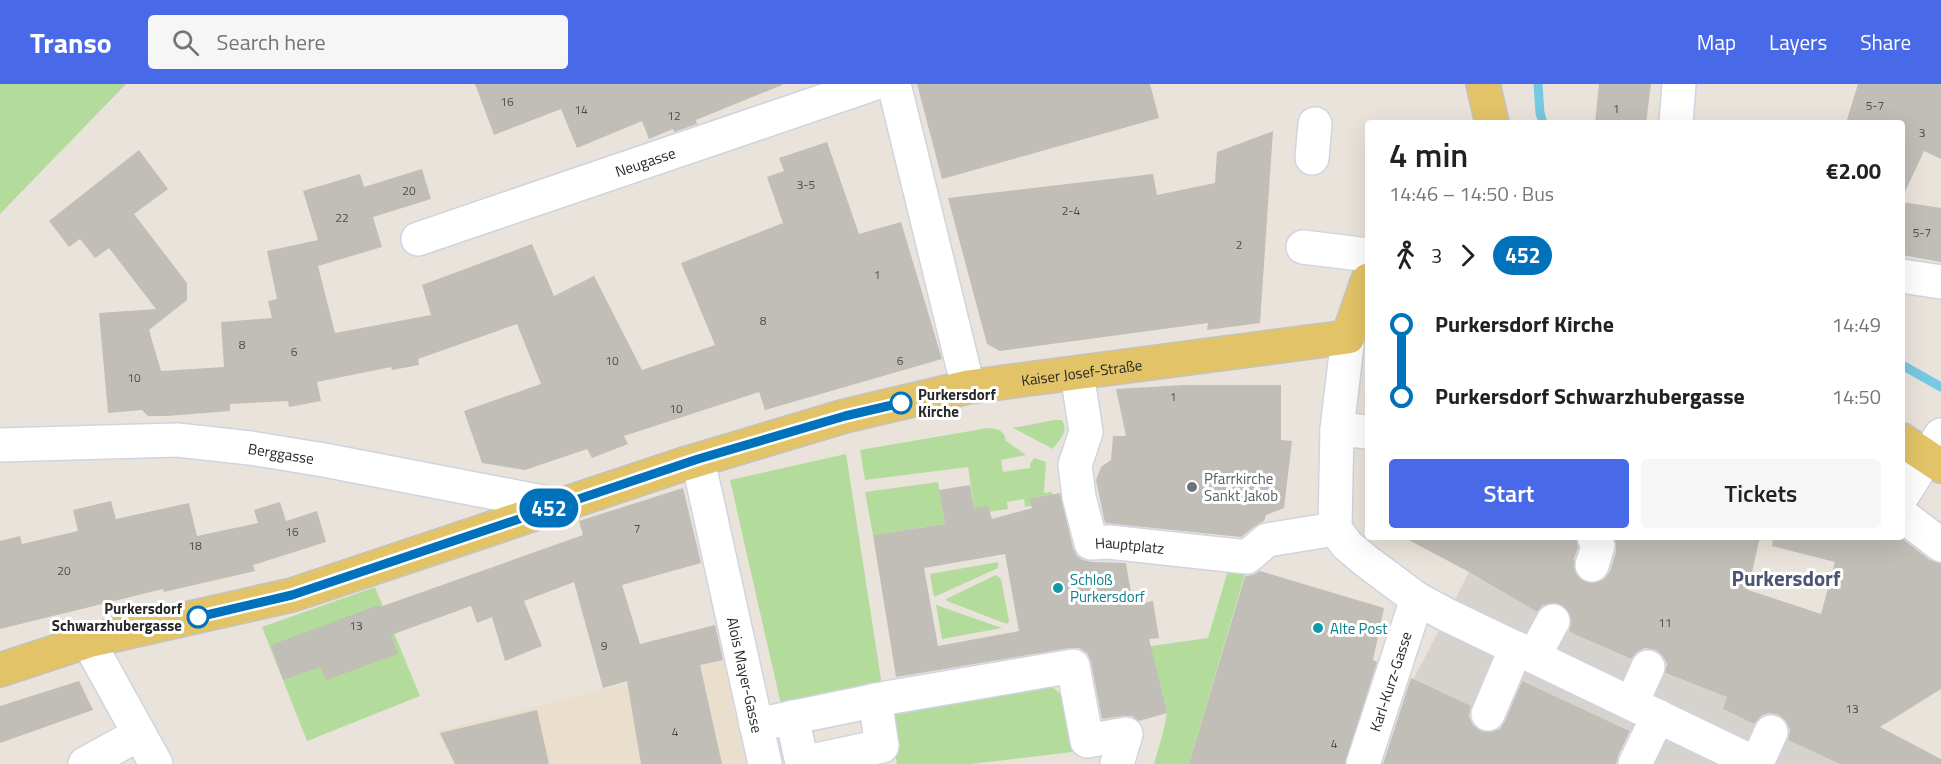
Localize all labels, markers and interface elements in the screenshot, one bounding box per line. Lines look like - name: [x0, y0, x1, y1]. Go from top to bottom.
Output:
- search box: [148, 15, 568, 69]
- text: Transo: [30, 21, 112, 64]
- text: Search here: [217, 25, 326, 59]
- icon: search: [169, 26, 202, 59]
- text: Map: [1697, 26, 1736, 58]
- text: Layers: [1769, 26, 1827, 58]
- text: Share: [1860, 26, 1911, 58]
- house number: 16: [500, 92, 514, 111]
- house number: 5-7: [1866, 96, 1884, 115]
- house number: 1: [1613, 99, 1619, 118]
- house number: 14: [574, 100, 588, 119]
- house number: 12: [667, 106, 681, 125]
- house number: 3: [1919, 123, 1925, 142]
- text: 4 min: [1389, 130, 1468, 180]
- street label: Neugasse: [612, 141, 678, 183]
- text: €2.00: [1826, 154, 1881, 188]
- house number: 3-5: [797, 175, 816, 194]
- text: 14:46 – 14:50 · Bus: [1389, 178, 1554, 209]
- house number: 20: [402, 181, 416, 200]
- house number: 2-4: [1062, 201, 1081, 220]
- house number: 22: [335, 208, 349, 227]
- house number: 5-7: [1913, 223, 1931, 242]
- house number: 2: [1236, 235, 1242, 254]
- icon: walk: [1389, 239, 1422, 272]
- icon: forward: [1451, 239, 1484, 272]
- text: 452: [1505, 239, 1540, 271]
- text: 3: [1431, 240, 1442, 271]
- house number: 1: [874, 265, 880, 284]
- text: Purkersdorf Kirche: [1435, 307, 1614, 341]
- text: 14:49: [1832, 309, 1881, 340]
- house number: 8: [760, 311, 767, 330]
- house number: 8: [239, 335, 246, 354]
- house number: 6: [291, 342, 298, 361]
- house number: 10: [605, 351, 619, 370]
- house number: 6: [897, 351, 904, 370]
- street label: Kaiser Josef-Straße: [1020, 353, 1143, 391]
- house number: 10: [127, 368, 141, 387]
- text: Purkersdorf Schwarzhubergasse: [1435, 379, 1745, 413]
- text: 14:50: [1832, 381, 1881, 412]
- place label: Purkersdorf Kirche: [918, 383, 996, 423]
- house number: 1: [1170, 387, 1176, 406]
- marker: Purkersdorf Kirche: [890, 392, 912, 414]
- house number: 10: [669, 399, 683, 418]
- street label: Berggasse: [246, 436, 316, 470]
- button: Start: [1389, 459, 1629, 528]
- button: Tickets: [1641, 459, 1881, 528]
- place label: Pfarrkirche Sankt Jakob: [1204, 467, 1278, 507]
- marker: Pfarrkirche Sankt Jakob: [1185, 480, 1199, 494]
- line badge: 452: [514, 488, 584, 528]
- text: 452: [531, 492, 567, 524]
- house number: 7: [634, 519, 640, 538]
- house number: 16: [285, 522, 299, 541]
- street label: Hauptplatz: [1094, 530, 1166, 559]
- house number: 18: [188, 536, 202, 555]
- house number: 20: [57, 561, 71, 580]
- district label: Purkersdorf: [1732, 562, 1841, 594]
- place label: Schloß Purkersdorf: [1070, 568, 1145, 608]
- marker: Schloß Purkersdorf: [1051, 581, 1065, 595]
- place label: Purkersdorf Schwarzhubergasse: [52, 597, 183, 637]
- marker: Purkersdorf Schwarzhubergasse: [187, 606, 209, 628]
- house number: 11: [1658, 613, 1672, 632]
- street label: Alois Mayer-Gasse: [721, 615, 769, 735]
- house number: 13: [349, 616, 363, 635]
- place label: Alte Post: [1330, 617, 1388, 640]
- marker: Alte Post: [1311, 621, 1325, 635]
- street label: Karl-Kurz-Gasse: [1363, 628, 1417, 734]
- house number: 9: [601, 636, 608, 655]
- house number: 13: [1845, 699, 1859, 718]
- house number: 4: [672, 722, 679, 741]
- house number: 4: [1331, 734, 1338, 753]

